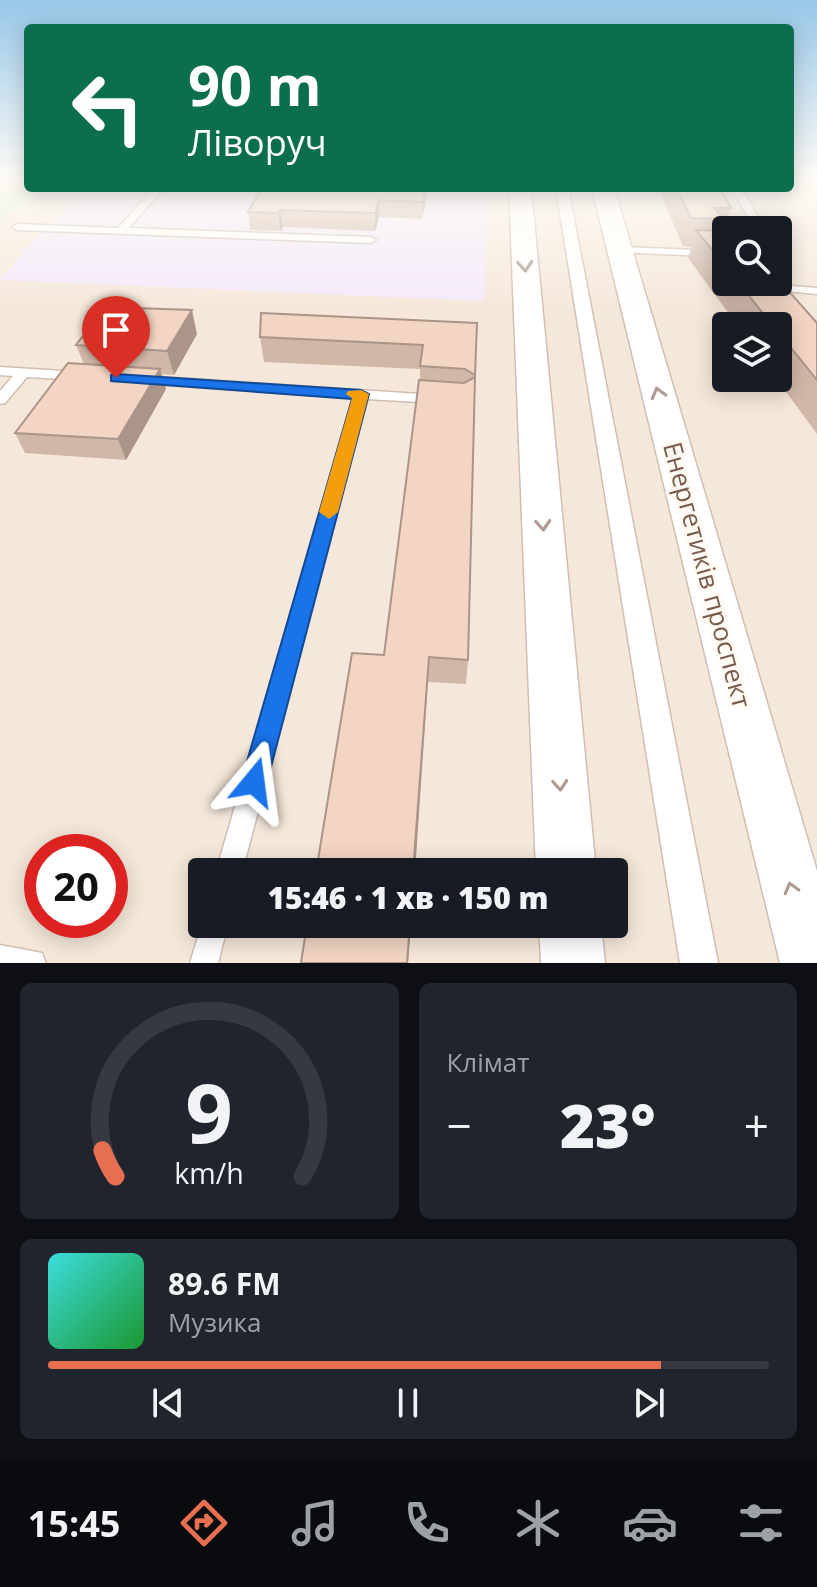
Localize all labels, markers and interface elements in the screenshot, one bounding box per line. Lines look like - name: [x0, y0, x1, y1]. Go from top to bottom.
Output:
- text: 90 m: [188, 46, 322, 122]
- icon: left: [56, 56, 160, 160]
- text: Ліворуч: [188, 118, 327, 167]
- map controls: [712, 216, 792, 392]
- button: search: [712, 216, 792, 296]
- one-way arrow: [516, 260, 533, 273]
- pin: [82, 296, 150, 378]
- icon: arrive: [94, 308, 138, 352]
- button: layers: [712, 312, 792, 392]
- one-way arrow: [651, 387, 668, 401]
- street label: Енергетиків проспект: [655, 438, 761, 712]
- one-way arrow: [534, 519, 551, 532]
- position arrow: [212, 740, 296, 824]
- one-way arrow: [552, 779, 569, 792]
- speed limit sign: 20: [24, 834, 128, 938]
- text: 15:46 · 1 хв · 150 m: [267, 877, 549, 918]
- one-way arrow: [784, 881, 801, 895]
- text: Клімат: [447, 1044, 530, 1080]
- text: 9: [185, 1054, 233, 1167]
- text: 23°: [560, 1084, 656, 1166]
- text: −: [447, 1095, 472, 1155]
- text: +: [744, 1095, 769, 1155]
- text: km/h: [175, 1153, 244, 1192]
- text: 89.6 FM: [168, 1263, 281, 1304]
- text: Музика: [168, 1304, 261, 1340]
- icon: previous: [146, 1381, 190, 1425]
- icon: pause: [386, 1381, 430, 1425]
- icon: next: [627, 1381, 671, 1425]
- icon: directions: [176, 1495, 232, 1551]
- icon: music: [287, 1495, 343, 1551]
- icon: phone: [399, 1495, 455, 1551]
- icon: climate: [510, 1495, 566, 1551]
- icon: car: [622, 1495, 678, 1551]
- icon: filters: [733, 1495, 789, 1551]
- text: 15:45: [28, 1499, 120, 1548]

